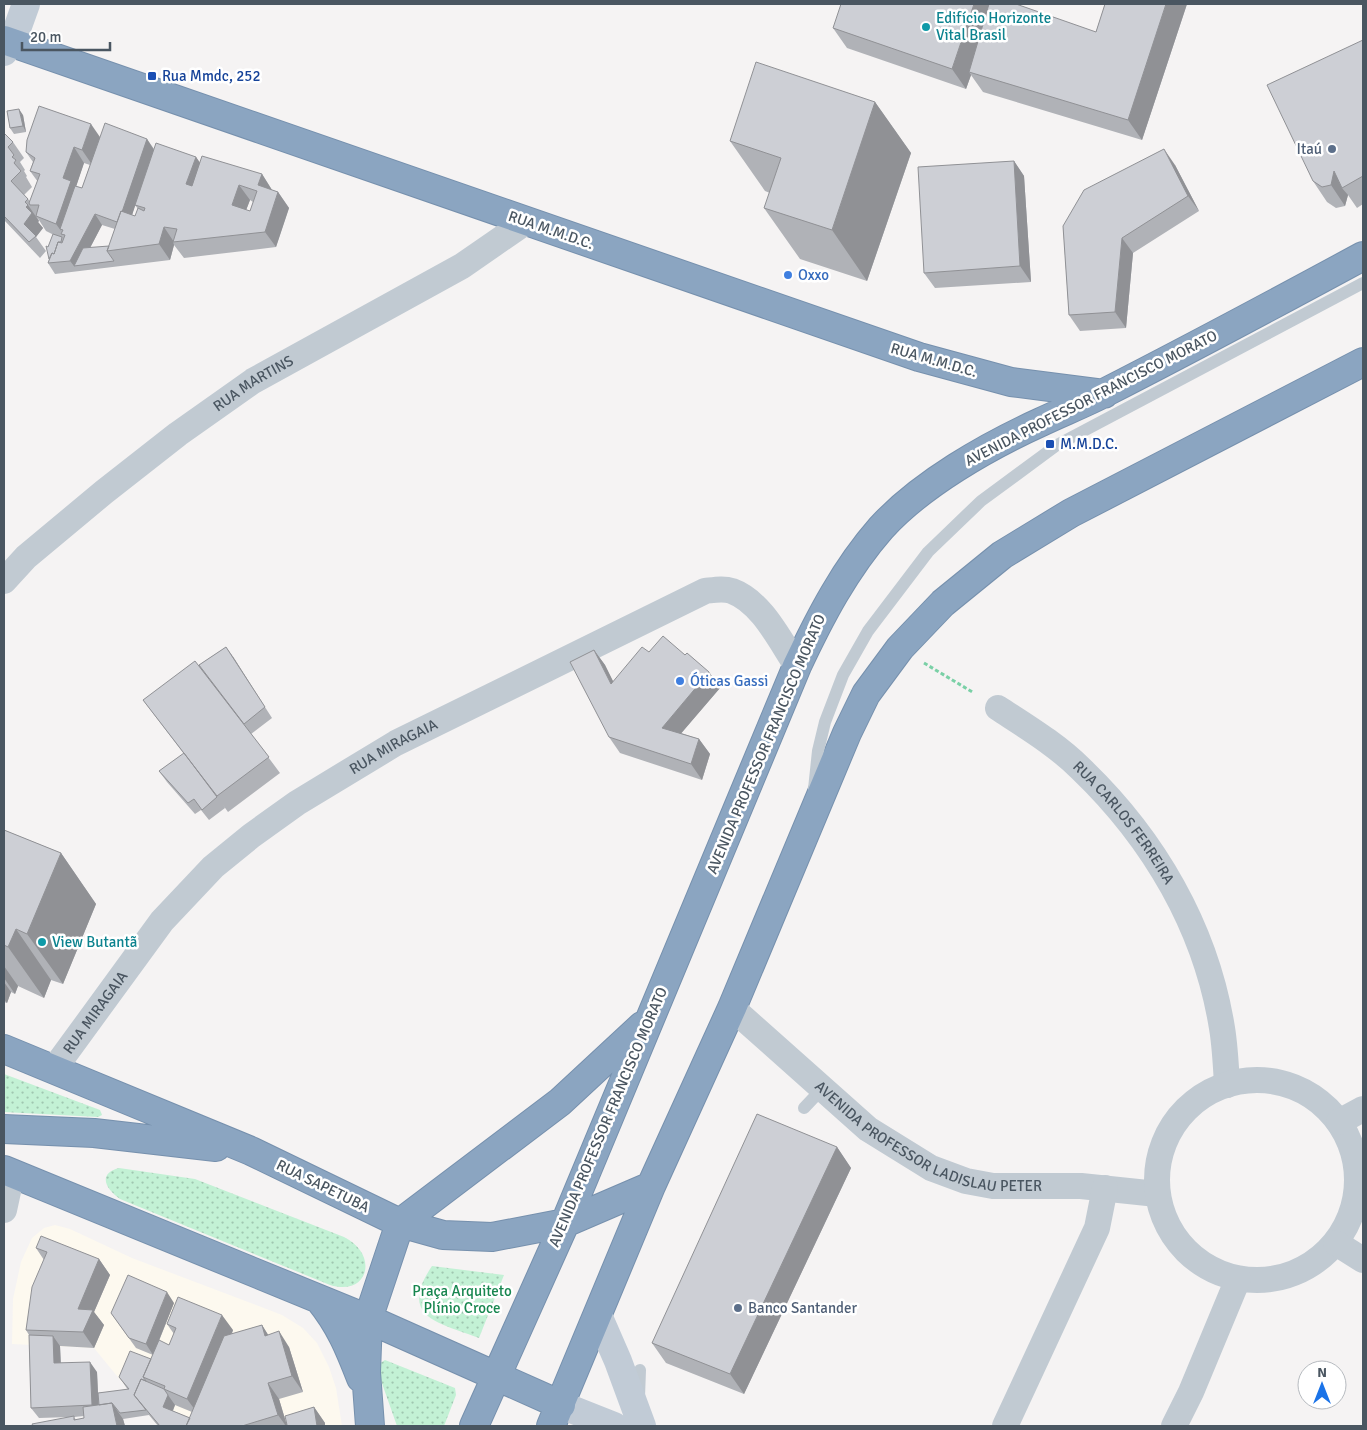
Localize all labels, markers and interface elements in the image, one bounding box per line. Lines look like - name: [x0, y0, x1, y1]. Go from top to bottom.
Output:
- place label: Edifício Horizonte Vital Brasil: [936, 9, 1051, 44]
- scale bar: [22, 20, 110, 52]
- marker: Edifício Horizonte Vital Brasil: [920, 21, 932, 33]
- text: 20 m: [30, 28, 61, 46]
- place label: Rua Mmdc, 252: [162, 67, 261, 85]
- marker: Rua Mmdc, 252: [146, 70, 158, 82]
- place label: Itaú: [1297, 140, 1322, 158]
- marker: Itaú: [1326, 143, 1338, 155]
- street label: RUA M.M.D.C.: [506, 207, 596, 253]
- place label: Oxxo: [798, 266, 829, 284]
- marker: Oxxo: [782, 269, 794, 281]
- street label: AVENIDA PROFESSOR FRANCISCO MORATO: [962, 326, 1220, 470]
- street label: RUA M.M.D.C.: [889, 339, 979, 381]
- street label: RUA MARTINS: [210, 352, 297, 415]
- place label: M.M.D.C.: [1060, 435, 1118, 453]
- marker: M.M.D.C.: [1044, 438, 1056, 450]
- street label: AVENIDA PROFESSOR FRANCISCO MORATO: [703, 611, 829, 877]
- place label: Óticas Gassi: [690, 671, 768, 690]
- marker: Óticas Gassi: [674, 675, 686, 687]
- street label: RUA MIRAGAIA: [346, 715, 440, 778]
- street label: RUA CARLOS FERREIRA: [1069, 757, 1178, 887]
- place label: View Butantã: [52, 933, 137, 951]
- marker: View Butantã: [36, 936, 48, 948]
- street label: RUA MIRAGAIA: [59, 968, 131, 1057]
- street label: AVENIDA PROFESSOR FRANCISCO MORATO: [545, 984, 671, 1250]
- street label: AVENIDA PROFESSOR LADISLAU PETER: [811, 1077, 1042, 1196]
- street label: RUA SAPETUBA: [274, 1156, 372, 1216]
- park label: Praça Arquiteto Plínio Croce: [412, 1282, 512, 1317]
- place label: Banco Santander: [748, 1299, 858, 1317]
- marker: Banco Santander: [732, 1302, 744, 1314]
- north arrow: [1297, 1360, 1347, 1410]
- text: N: [1317, 1364, 1327, 1381]

